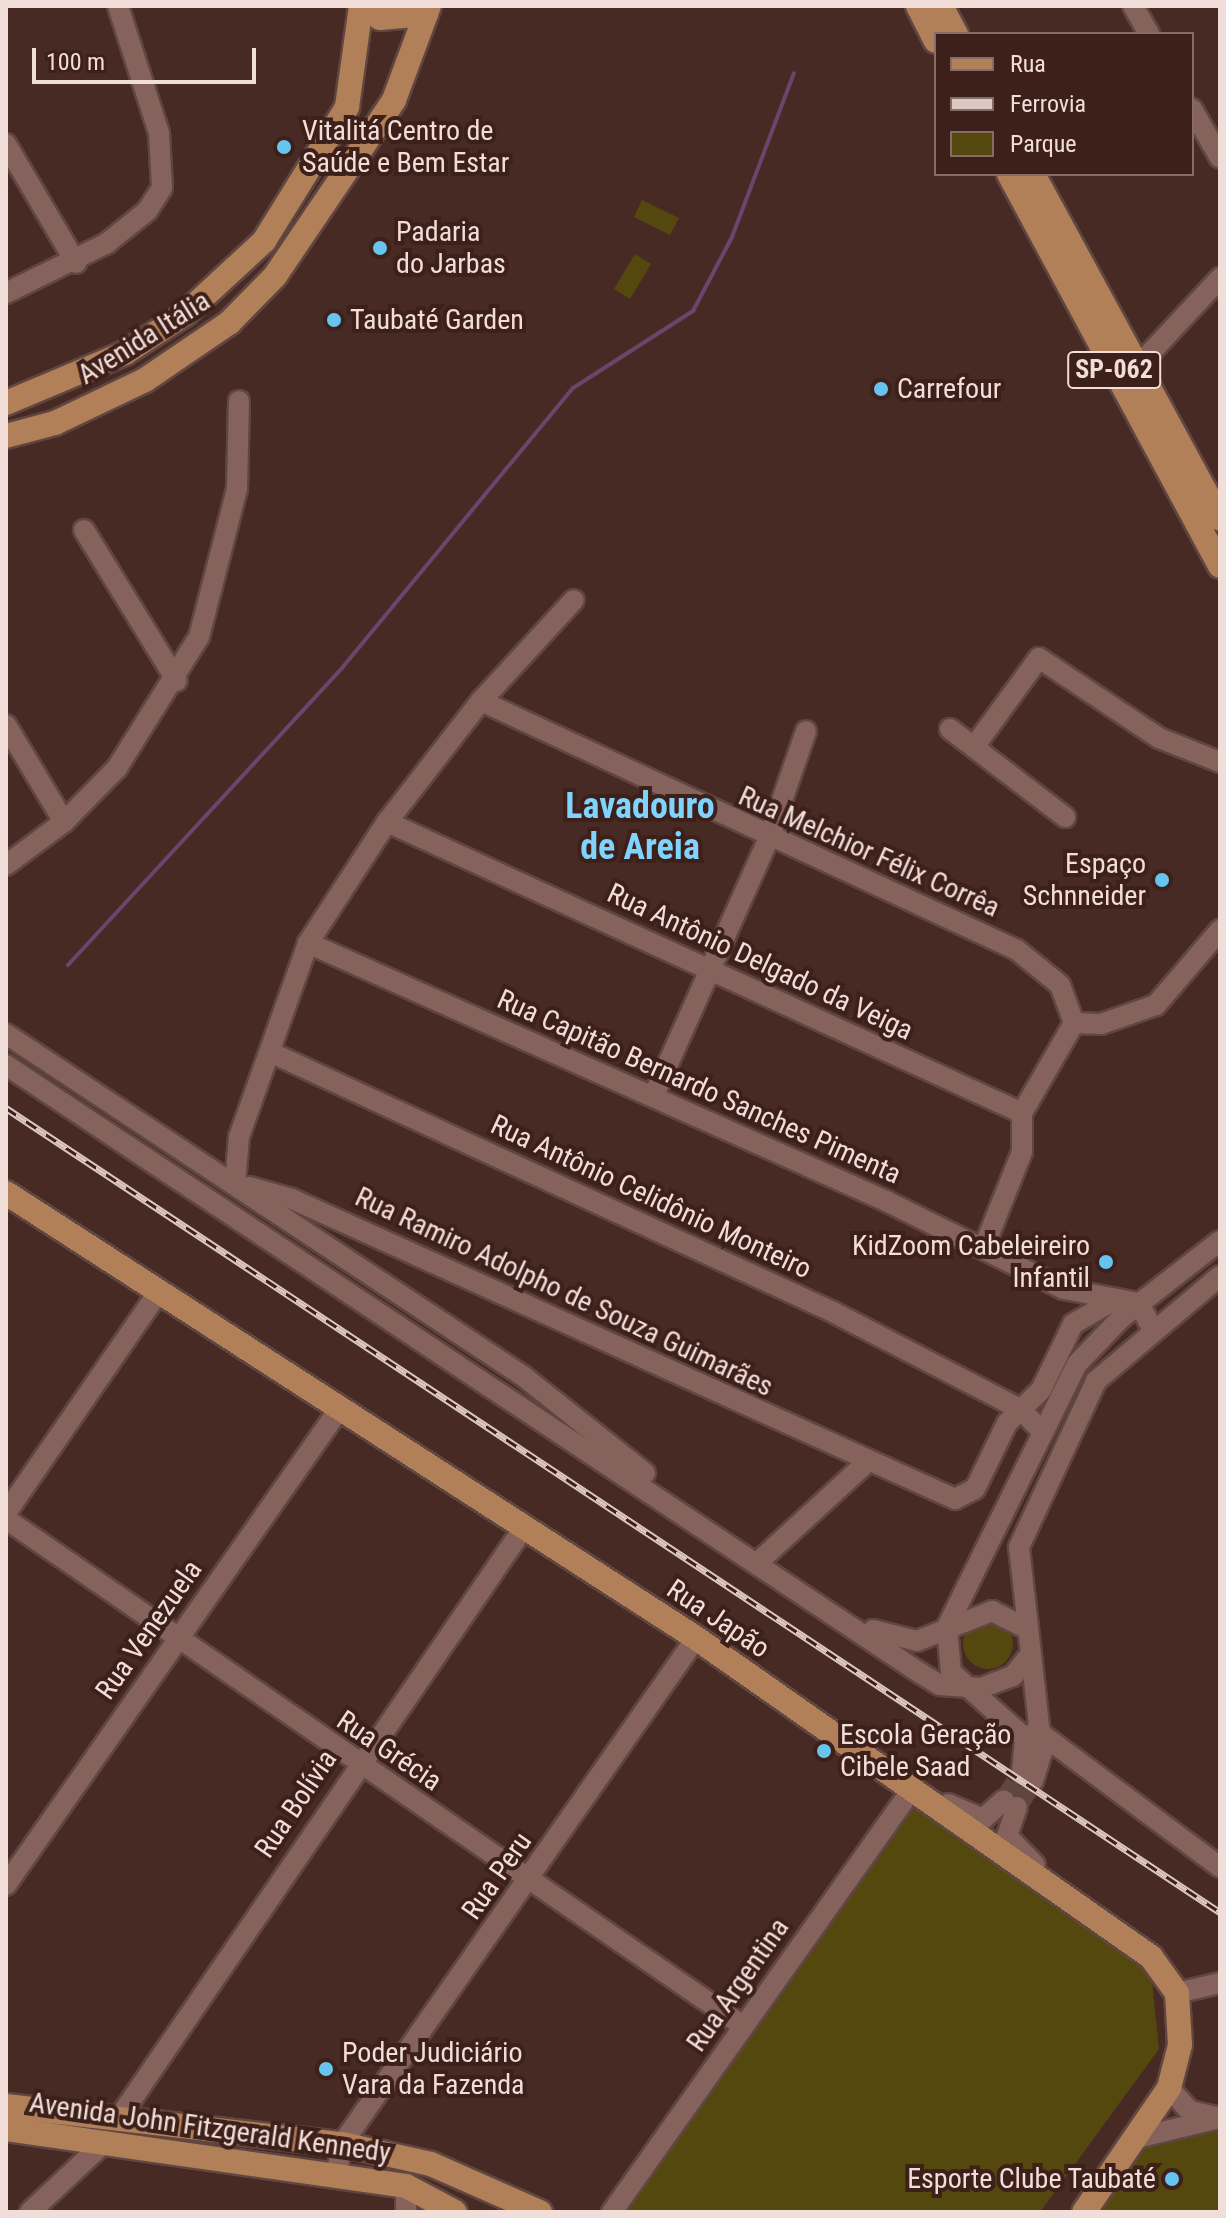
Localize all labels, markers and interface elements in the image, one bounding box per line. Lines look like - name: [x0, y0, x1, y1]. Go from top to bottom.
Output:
- scale bar: [36, 32, 260, 82]
- legend: [934, 32, 1194, 176]
- text: 100 m: [46, 48, 105, 76]
- text: Rua: [1010, 50, 1046, 78]
- text: Ferrovia: [1010, 90, 1086, 118]
- place label: Vitalitá Centro de Saúde e Bem Estar: [302, 114, 509, 180]
- text: Parque: [1010, 130, 1077, 158]
- marker: Vitalitá Centro de Saúde e Bem Estar: [273, 136, 295, 158]
- place label: Padaria do Jarbas: [396, 215, 506, 281]
- marker: Padaria do Jarbas: [371, 239, 389, 257]
- street label: Avenida Itália: [72, 284, 216, 392]
- place label: Taubaté Garden: [350, 303, 524, 337]
- marker: Taubaté Garden: [325, 311, 343, 329]
- road number: SP-062: [1066, 348, 1162, 392]
- place label: Carrefour: [897, 372, 1001, 406]
- marker: Carrefour: [872, 380, 890, 398]
- street label: Rua Melchior Félix Corrêa: [733, 779, 1005, 925]
- district label: Lavadouro de Areia: [565, 784, 715, 869]
- place label: Espaço Schnneider: [1023, 847, 1146, 913]
- marker: Espaço Schnneider: [1153, 871, 1171, 889]
- street label: Rua Antônio Delgado da Veiga: [602, 876, 918, 1048]
- street label: Rua Capitão Bernardo Sanches Pimenta: [492, 983, 906, 1191]
- street label: Rua Antônio Celidônio Monteiro: [485, 1108, 817, 1286]
- street label: Rua Ramiro Adolpho de Souza Guimarães: [350, 1180, 778, 1404]
- place label: KidZoom Cabeleireiro Infantil: [852, 1229, 1090, 1295]
- marker: KidZoom Cabeleireiro Infantil: [1097, 1253, 1115, 1271]
- street label: Rua Venezuela: [89, 1554, 209, 1706]
- street label: Rua Japão: [660, 1573, 776, 1665]
- street label: Rua Grécia: [330, 1704, 448, 1798]
- place label: Escola Geração Cibele Saad: [840, 1718, 1011, 1784]
- marker: Escola Geração Cibele Saad: [815, 1742, 833, 1760]
- street label: Rua Bolívia: [248, 1744, 344, 1864]
- street label: Rua Peru: [455, 1826, 539, 1926]
- street label: Rua Argentina: [680, 1912, 796, 2058]
- place label: Poder Judiciário Vara da Fazenda: [342, 2036, 525, 2102]
- marker: Poder Judiciário Vara da Fazenda: [317, 2060, 335, 2078]
- street label: Avenida John Fitzgerald Kennedy: [27, 2086, 393, 2170]
- place label: Esporte Clube Taubaté: [907, 2162, 1156, 2196]
- marker: Esporte Clube Taubaté: [1163, 2170, 1181, 2188]

